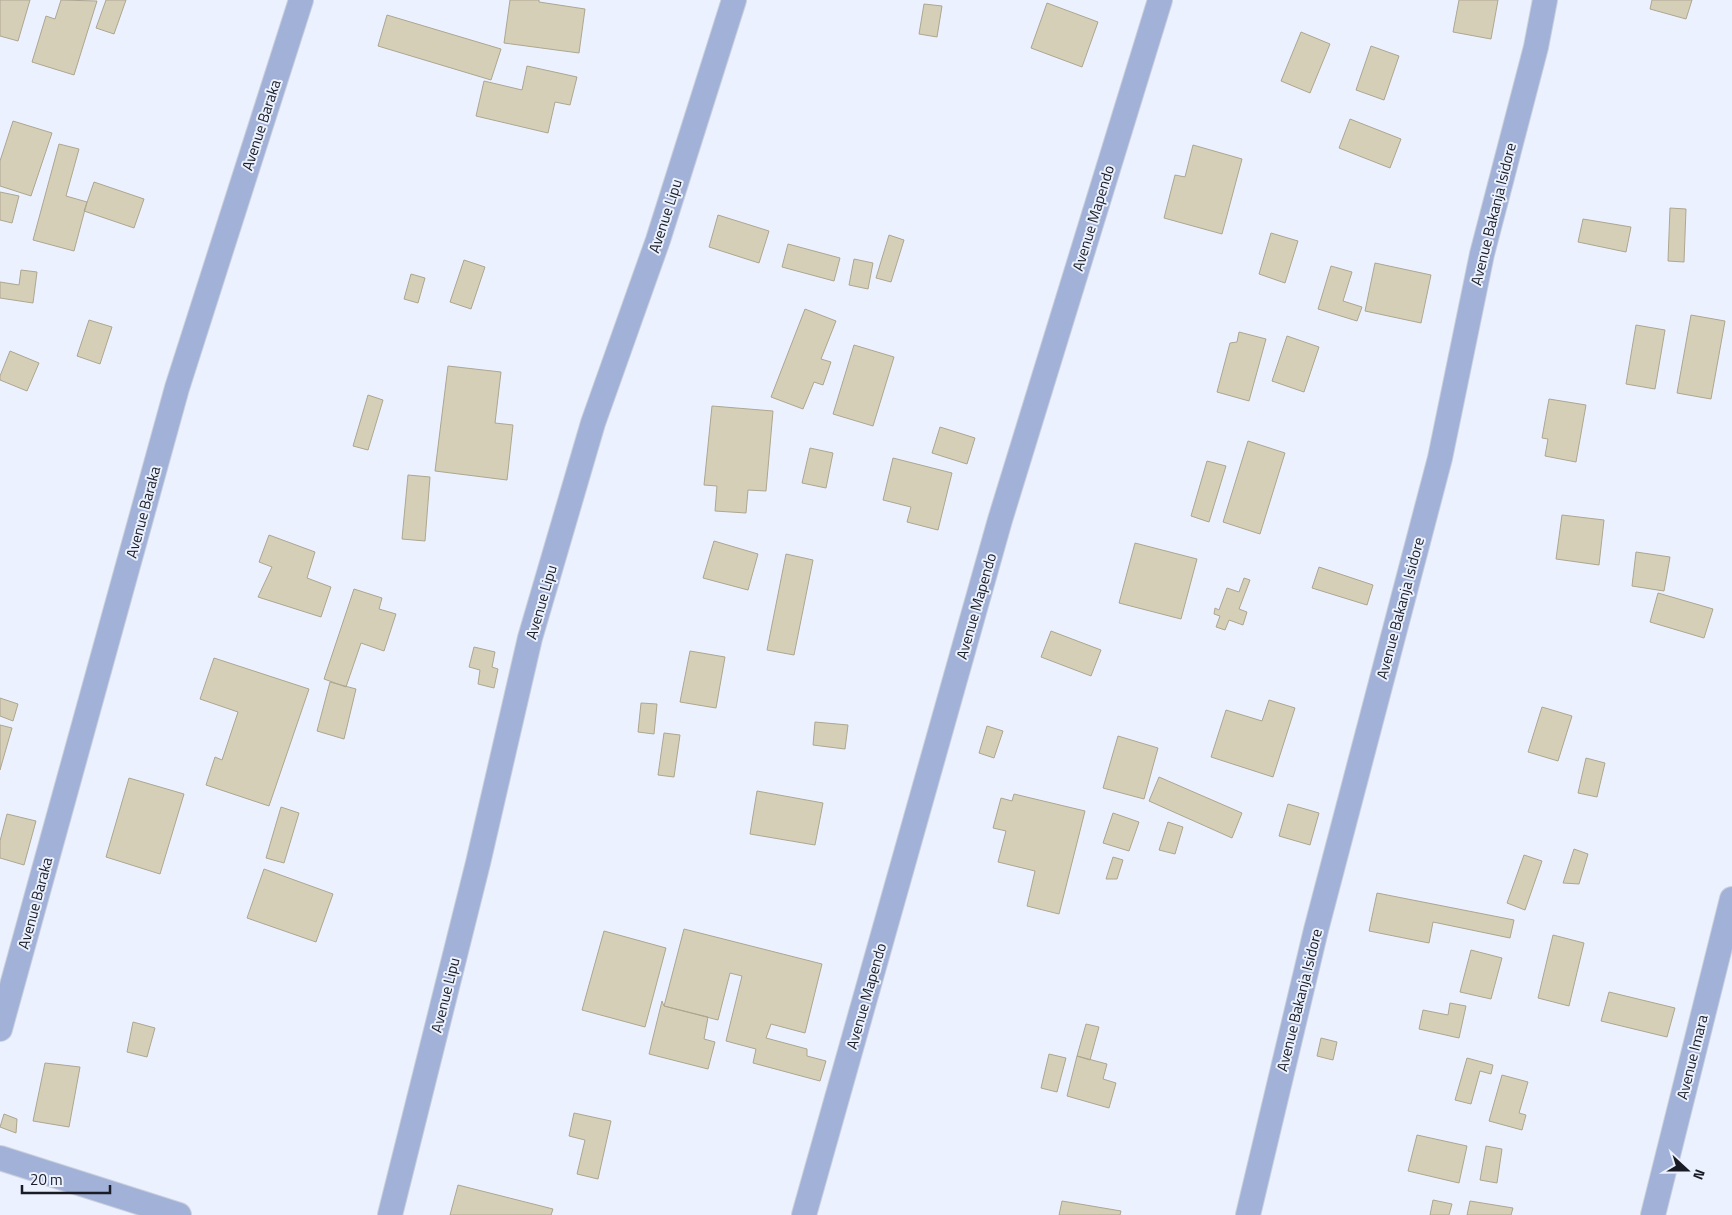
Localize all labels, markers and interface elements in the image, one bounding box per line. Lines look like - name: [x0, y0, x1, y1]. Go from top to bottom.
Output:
- street label: Avenue Baraka: [235, 76, 287, 173]
- street label: Avenue Bakanja Isidore: [1464, 140, 1522, 288]
- street label: Avenue Mapendo: [1066, 162, 1120, 274]
- street label: Avenue Lipu: [642, 176, 688, 256]
- street label: Avenue Baraka: [120, 463, 166, 561]
- street label: Avenue Bakanja Isidore: [1370, 534, 1430, 682]
- street label: Avenue Mapendo: [950, 550, 1002, 662]
- street label: Avenue Lipu: [519, 562, 563, 642]
- street label: Avenue Baraka: [12, 854, 58, 952]
- street label: Avenue Bakanja Isidore: [1270, 926, 1328, 1074]
- street label: Avenue Mapendo: [840, 940, 892, 1052]
- street label: Avenue Lipu: [425, 955, 465, 1035]
- street label: Avenue Imara: [1670, 1012, 1714, 1102]
- north arrow: [1662, 1145, 1712, 1195]
- scale bar: [22, 1162, 110, 1194]
- text: N: [1688, 1167, 1711, 1183]
- text: 20 m: [30, 1168, 63, 1191]

